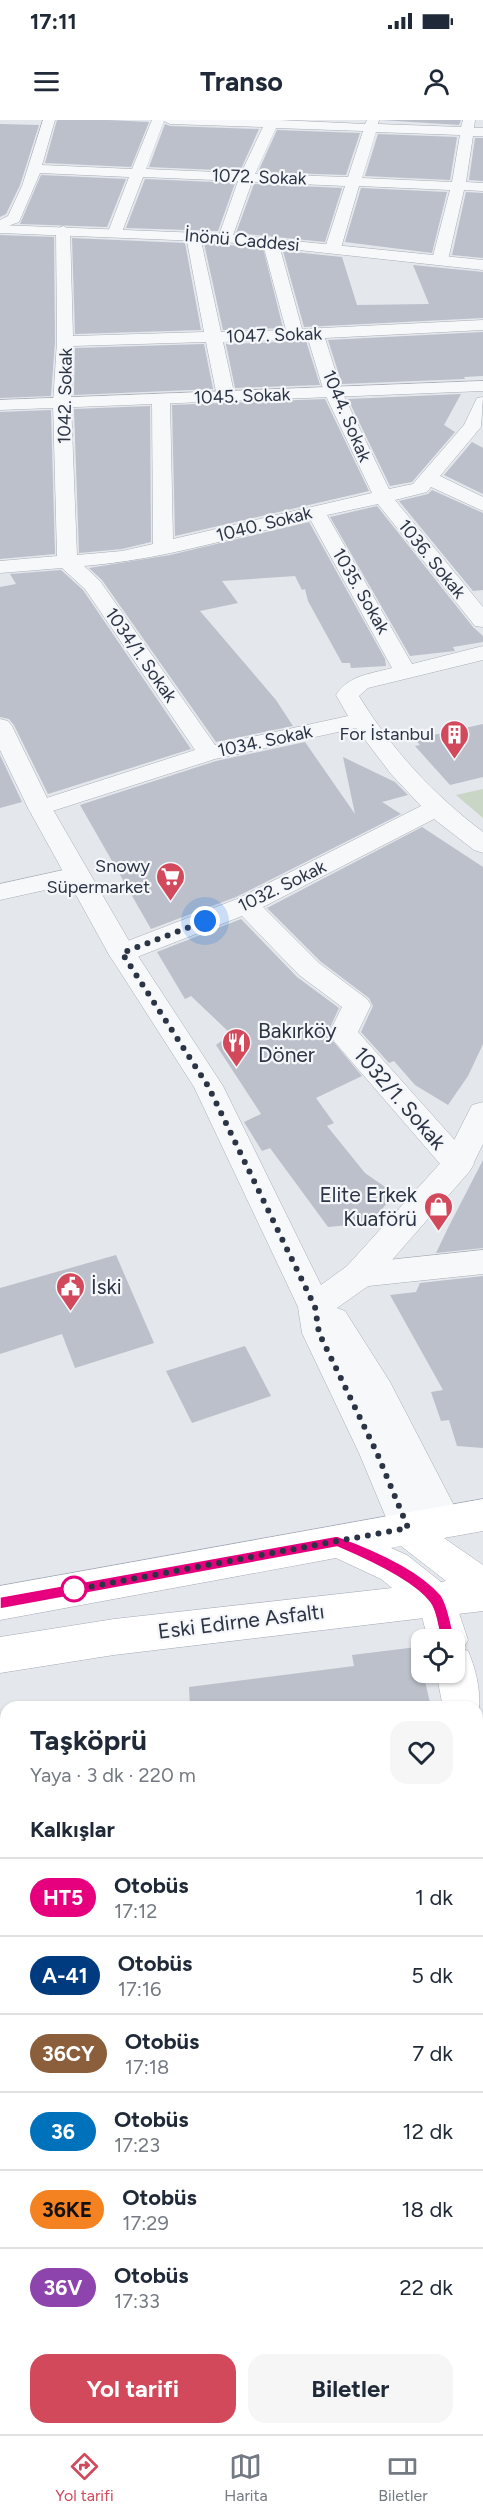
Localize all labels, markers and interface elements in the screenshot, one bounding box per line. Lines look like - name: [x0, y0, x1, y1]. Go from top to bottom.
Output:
- text: 17:11: [30, 8, 77, 35]
- icon: menu: [30, 65, 63, 98]
- text: Transo: [200, 65, 283, 98]
- icon: person: [420, 65, 453, 98]
- street label: 1072. Sokak: [211, 164, 307, 190]
- street label: İnönü Caddesi: [183, 224, 301, 256]
- street label: 1047. Sokak: [226, 322, 323, 348]
- street label: 1042. Sokak: [53, 347, 77, 444]
- street label: 1044. Sokak: [318, 367, 376, 465]
- street label: 1045. Sokak: [193, 383, 291, 409]
- street label: 1040. Sokak: [214, 501, 314, 547]
- street label: 1036. Sokak: [394, 515, 471, 603]
- street label: 1035. Sokak: [328, 544, 394, 638]
- street label: 1034/1. Sokak: [100, 603, 182, 707]
- building icon: For İstanbul: [439, 718, 471, 760]
- street label: 1034. Sokak: [216, 720, 315, 762]
- place label: For İstanbul: [340, 723, 434, 745]
- place label: Snowy Süpermarket: [47, 855, 151, 898]
- street label: 1032. Sokak: [235, 855, 330, 917]
- supermarket icon: Snowy Süpermarket: [155, 860, 187, 902]
- your location: [190, 906, 220, 936]
- place label: Bakırköy Döner: [258, 1018, 337, 1067]
- restaurant icon: Bakırköy Döner: [221, 1026, 253, 1068]
- street label: 1032/1. Sokak: [349, 1042, 452, 1155]
- place label: Elite Erkek Kuaförü: [319, 1182, 418, 1231]
- shop icon: Elite Erkek Kuaförü: [422, 1190, 454, 1232]
- public building icon: İski: [54, 1270, 86, 1312]
- place label: İski: [91, 1274, 122, 1299]
- unlabelled marker: [61, 1576, 87, 1602]
- street label: Eski Edirne Asfaltı: [156, 1598, 326, 1644]
- map controls: [411, 1629, 465, 1683]
- button: locate: [411, 1629, 465, 1683]
- button: heart: [390, 1721, 453, 1784]
- text: Taşköprü: [30, 1723, 147, 1757]
- text: Yaya · 3 dk · 220 m: [30, 1763, 196, 1787]
- text: Kalkışlar: [30, 1816, 115, 1843]
- text: Otobüs: [114, 1872, 189, 1899]
- text: 1 dk: [415, 1884, 453, 1911]
- text: HT5: [43, 1885, 83, 1910]
- text: 17:12: [114, 1899, 158, 1923]
- text: Otobüs: [118, 1950, 192, 1977]
- text: 5 dk: [411, 1962, 453, 1989]
- text: A-41: [42, 1963, 88, 1988]
- text: 17:16: [118, 1977, 161, 2001]
- text: Otobüs: [125, 2028, 199, 2055]
- text: 7 dk: [412, 2040, 453, 2067]
- text: 36CY: [42, 2041, 95, 2066]
- text: 17:18: [125, 2055, 169, 2079]
- text: Otobüs: [114, 2106, 189, 2133]
- text: 12 dk: [403, 2118, 453, 2145]
- text: 36: [51, 2119, 75, 2144]
- text: 17:23: [114, 2133, 160, 2157]
- text: Otobüs: [122, 2184, 197, 2211]
- text: 18 dk: [401, 2196, 453, 2223]
- text: 36KE: [42, 2197, 92, 2222]
- text: 17:29: [122, 2211, 169, 2235]
- text: Otobüs: [114, 2262, 189, 2289]
- text: 22 dk: [399, 2274, 453, 2301]
- text: 36V: [43, 2275, 83, 2300]
- text: 17:33: [114, 2289, 160, 2313]
- button: Yol tarifi: [30, 2354, 236, 2423]
- button: Biletler: [248, 2354, 453, 2423]
- tab: Yol tarifi: [55, 2450, 114, 2505]
- tab: Harita: [224, 2450, 268, 2505]
- tab: Biletler: [378, 2450, 428, 2505]

